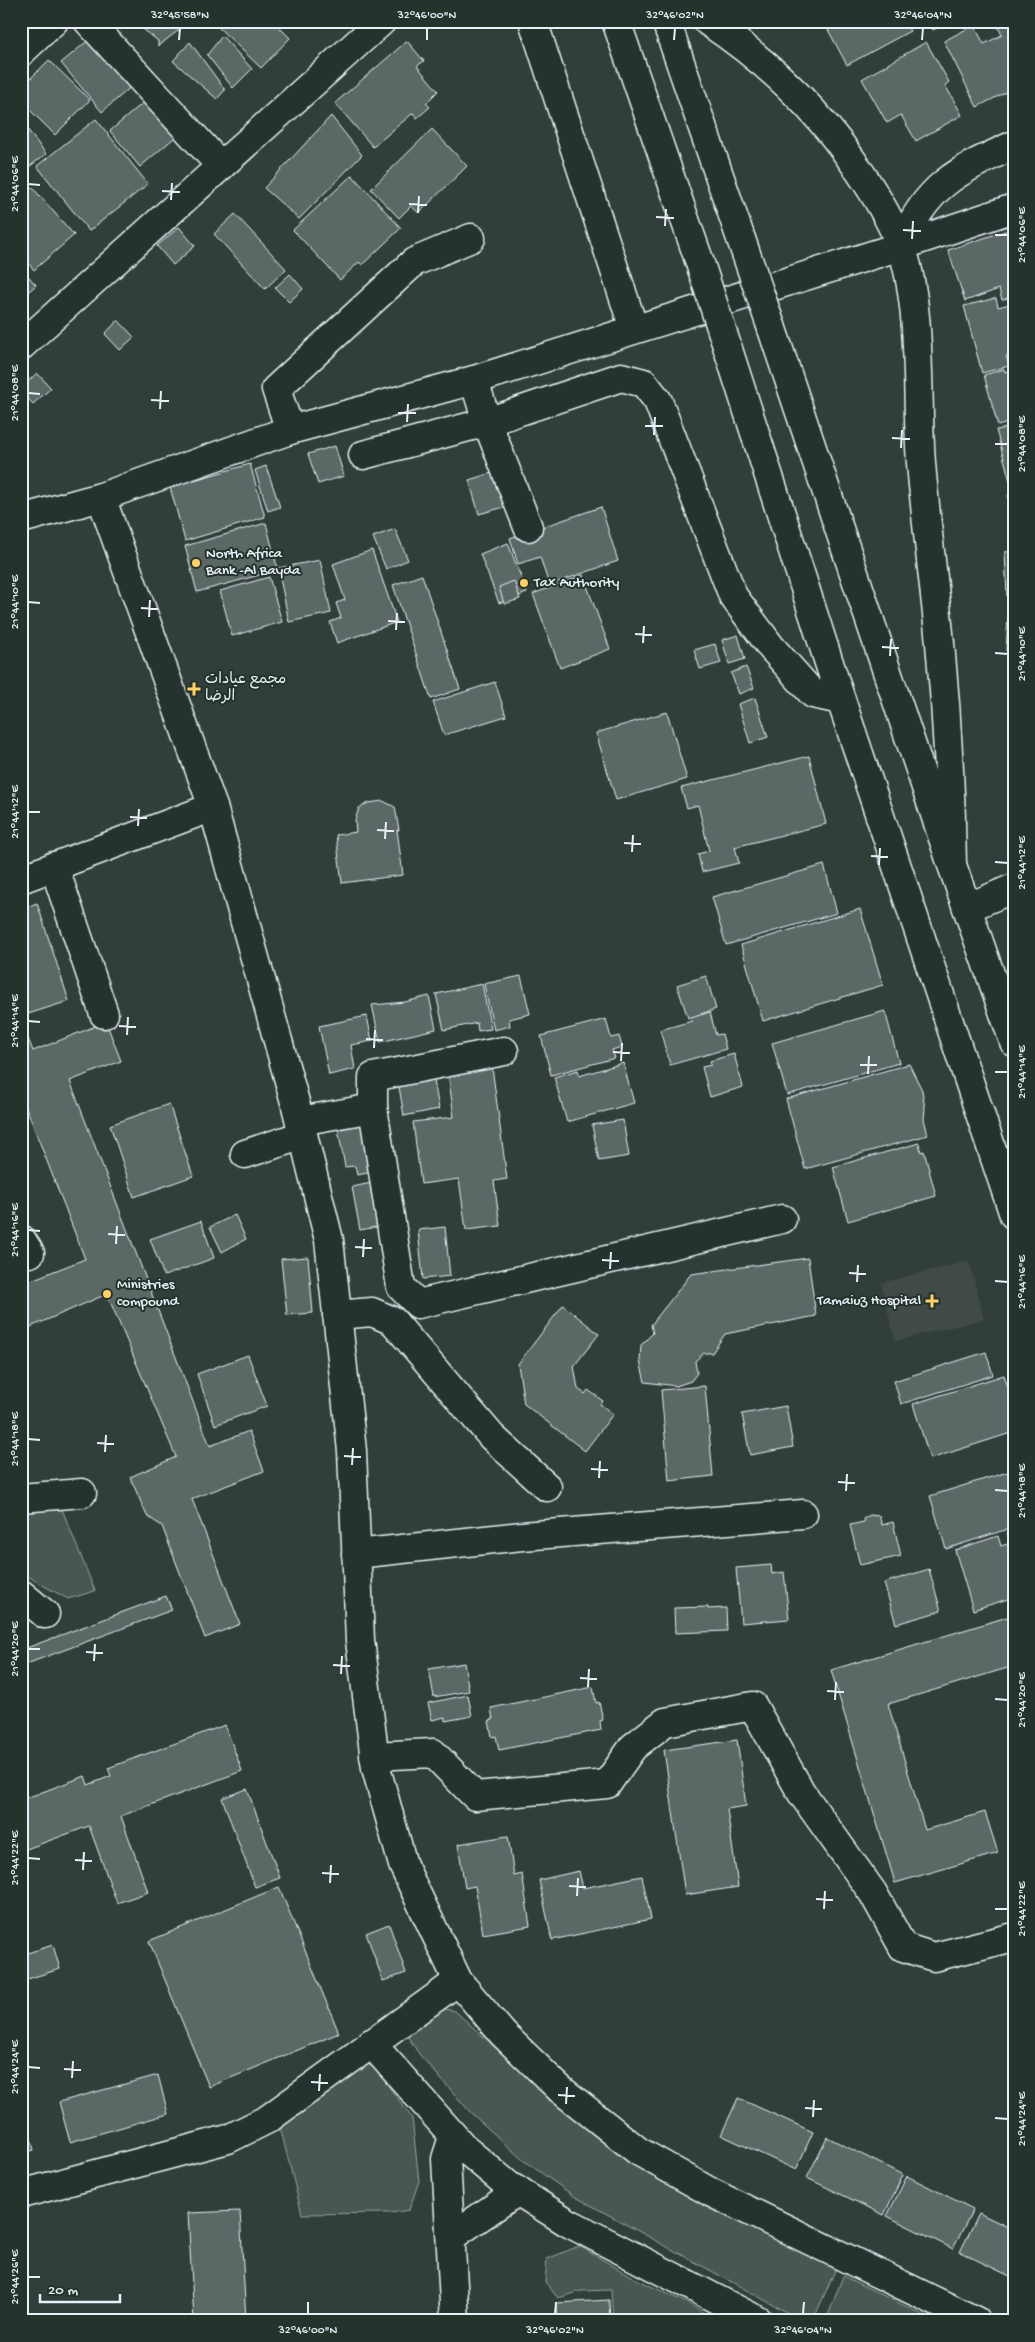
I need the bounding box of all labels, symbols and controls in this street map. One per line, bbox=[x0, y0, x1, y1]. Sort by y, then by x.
text: 32°45'58"N bbox=[150, 9, 209, 23]
text: 32°46'00"N bbox=[397, 9, 457, 23]
text: 32°46'02"N bbox=[645, 9, 704, 23]
text: 32°46'04"N bbox=[893, 9, 952, 23]
text: 21°44'06"E bbox=[9, 156, 23, 212]
text: 21°44'06"E bbox=[1016, 207, 1030, 263]
text: 21°44'08"E bbox=[9, 364, 23, 421]
text: 21°44'08"E bbox=[1016, 415, 1030, 472]
place label: North Africa Bank -Al Bayda bbox=[205, 545, 301, 580]
marker: North Africa Bank -Al Bayda bbox=[190, 557, 202, 569]
text: 21°44'10"E bbox=[9, 574, 23, 629]
place label: Tax Authority bbox=[533, 574, 620, 592]
marker: Tax Authority bbox=[518, 577, 530, 589]
text: 21°44'10"E bbox=[1016, 626, 1030, 681]
place label: مجمع عيادات الرضا bbox=[205, 671, 286, 706]
marker: مجمع عيادات الرضا bbox=[187, 682, 201, 696]
text: 21°44'12"E bbox=[9, 785, 23, 839]
text: 21°44'12"E bbox=[1016, 836, 1030, 890]
text: 21°44'14"E bbox=[9, 994, 23, 1048]
text: 21°44'14"E bbox=[1016, 1045, 1030, 1099]
text: 21°44'16"E bbox=[9, 1203, 23, 1257]
text: 21°44'16"E bbox=[1016, 1255, 1030, 1309]
place label: Ministries compound bbox=[117, 1276, 180, 1311]
marker: Ministries compound bbox=[101, 1288, 113, 1300]
place label: Tamaiuz Hospital bbox=[816, 1292, 921, 1310]
marker: Tamaiuz Hospital bbox=[925, 1294, 939, 1308]
text: 21°44'18"E bbox=[9, 1411, 23, 1466]
text: 21°44'18"E bbox=[1016, 1463, 1030, 1518]
text: 21°44'20"E bbox=[9, 1621, 23, 1677]
text: 21°44'20"E bbox=[1016, 1672, 1030, 1728]
text: 21°44'22"E bbox=[9, 1830, 23, 1885]
text: 21°44'22"E bbox=[1016, 1881, 1030, 1936]
text: 21°44'24"E bbox=[9, 2039, 23, 2094]
text: 21°44'24"E bbox=[1016, 2091, 1030, 2146]
text: 21°44'26"E bbox=[9, 2249, 23, 2304]
scale bar bbox=[40, 2272, 120, 2304]
text: 20 m bbox=[48, 2282, 78, 2300]
text: 32°46'00"N bbox=[278, 2324, 338, 2338]
text: 32°46'02"N bbox=[525, 2324, 584, 2338]
text: 32°46'04"N bbox=[773, 2324, 832, 2338]

